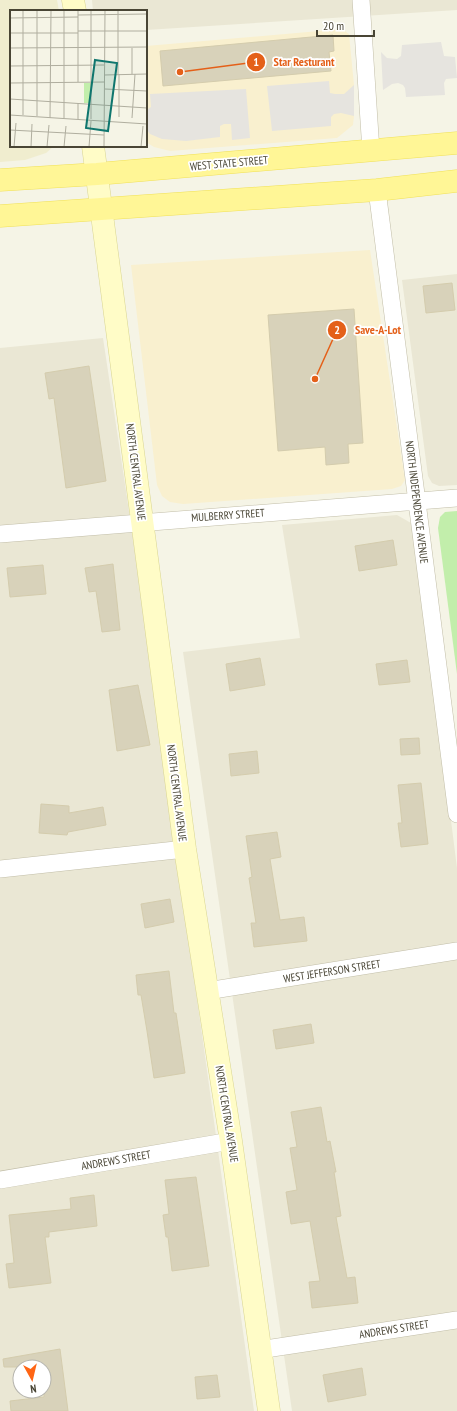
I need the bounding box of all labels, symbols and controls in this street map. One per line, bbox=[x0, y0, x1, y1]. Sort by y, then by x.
inset map bbox=[10, 10, 147, 147]
scale bar bbox=[317, 12, 374, 38]
text: 20 m bbox=[323, 18, 344, 33]
callout: Star Resturant bbox=[246, 50, 343, 74]
text: 1 bbox=[253, 54, 259, 69]
text: Star Resturant bbox=[274, 54, 335, 69]
street label: WEST STATE STREET bbox=[189, 153, 269, 173]
callout: Save-A-Lot bbox=[327, 318, 409, 342]
text: 2 bbox=[334, 322, 340, 337]
text: Save-A-Lot bbox=[355, 322, 402, 337]
street label: NORTH CENTRAL AVENUE bbox=[123, 423, 149, 522]
street label: NORTH INDEPENDENCE AVENUE bbox=[403, 440, 432, 564]
street label: MULBERRY STREET bbox=[191, 505, 265, 525]
street label: NORTH CENTRAL AVENUE bbox=[164, 744, 190, 843]
street label: WEST JEFFERSON STREET bbox=[282, 956, 382, 986]
street label: NORTH CENTRAL AVENUE bbox=[212, 1065, 242, 1164]
street label: ANDREWS STREET bbox=[80, 1147, 152, 1173]
street label: ANDREWS STREET bbox=[358, 1317, 430, 1341]
north arrow bbox=[12, 1359, 52, 1399]
text: N bbox=[29, 1382, 37, 1396]

